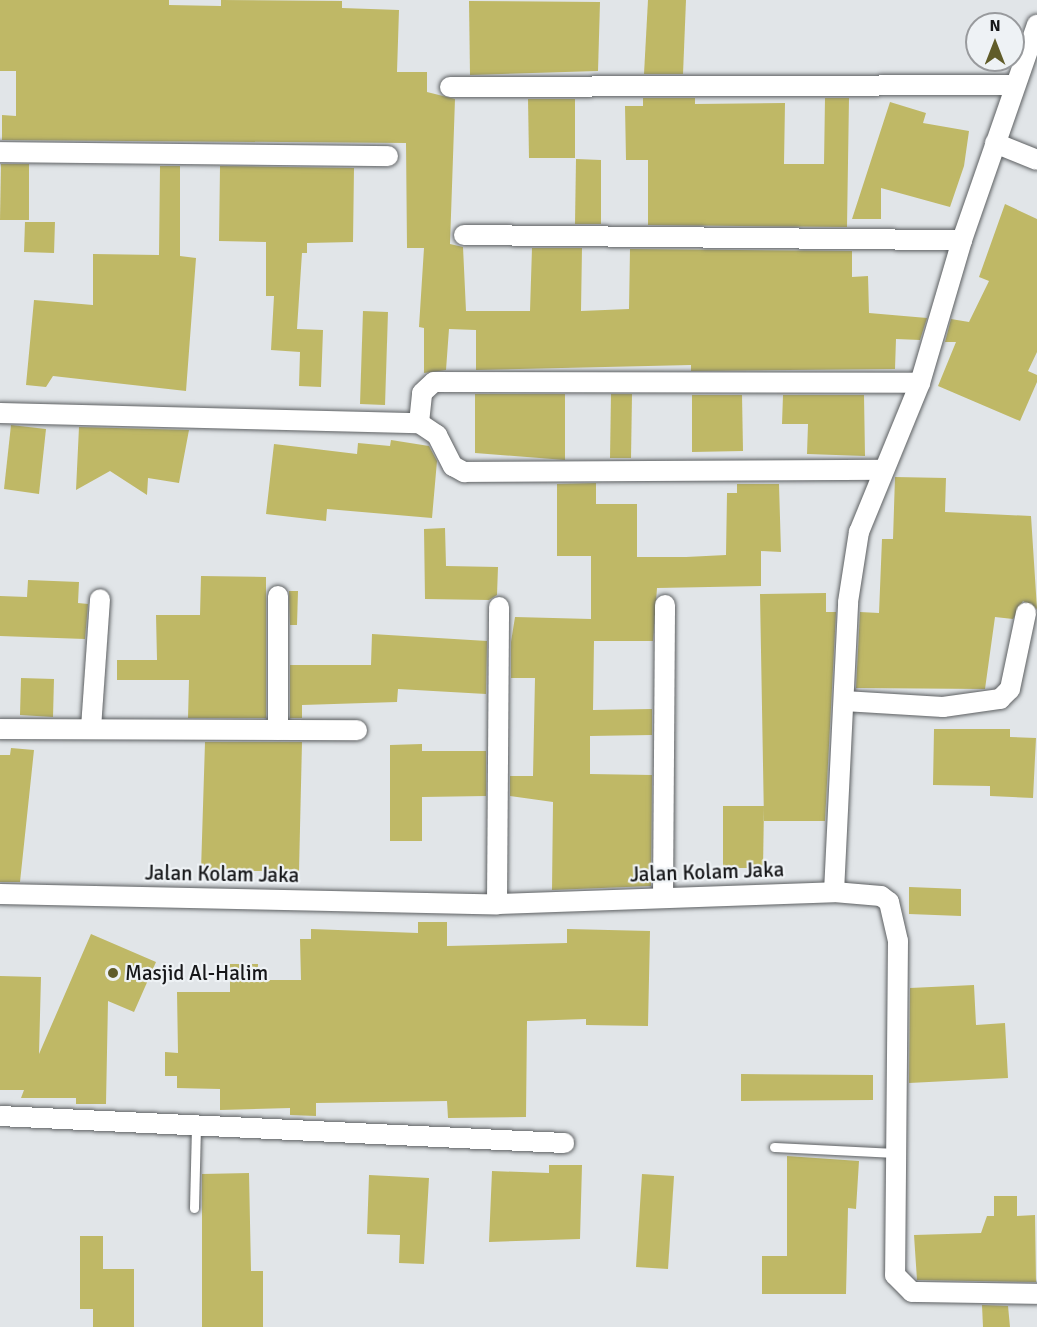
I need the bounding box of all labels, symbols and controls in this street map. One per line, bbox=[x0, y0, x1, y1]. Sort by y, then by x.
north arrow bbox=[965, 12, 1025, 72]
text: N bbox=[989, 16, 1001, 36]
street label: Jalan Kolam Jaka bbox=[629, 857, 785, 887]
street label: Jalan Kolam Jaka bbox=[145, 860, 299, 888]
place label: Masjid Al-Halim bbox=[125, 960, 268, 986]
marker: Masjid Al-Halim bbox=[106, 966, 120, 980]

